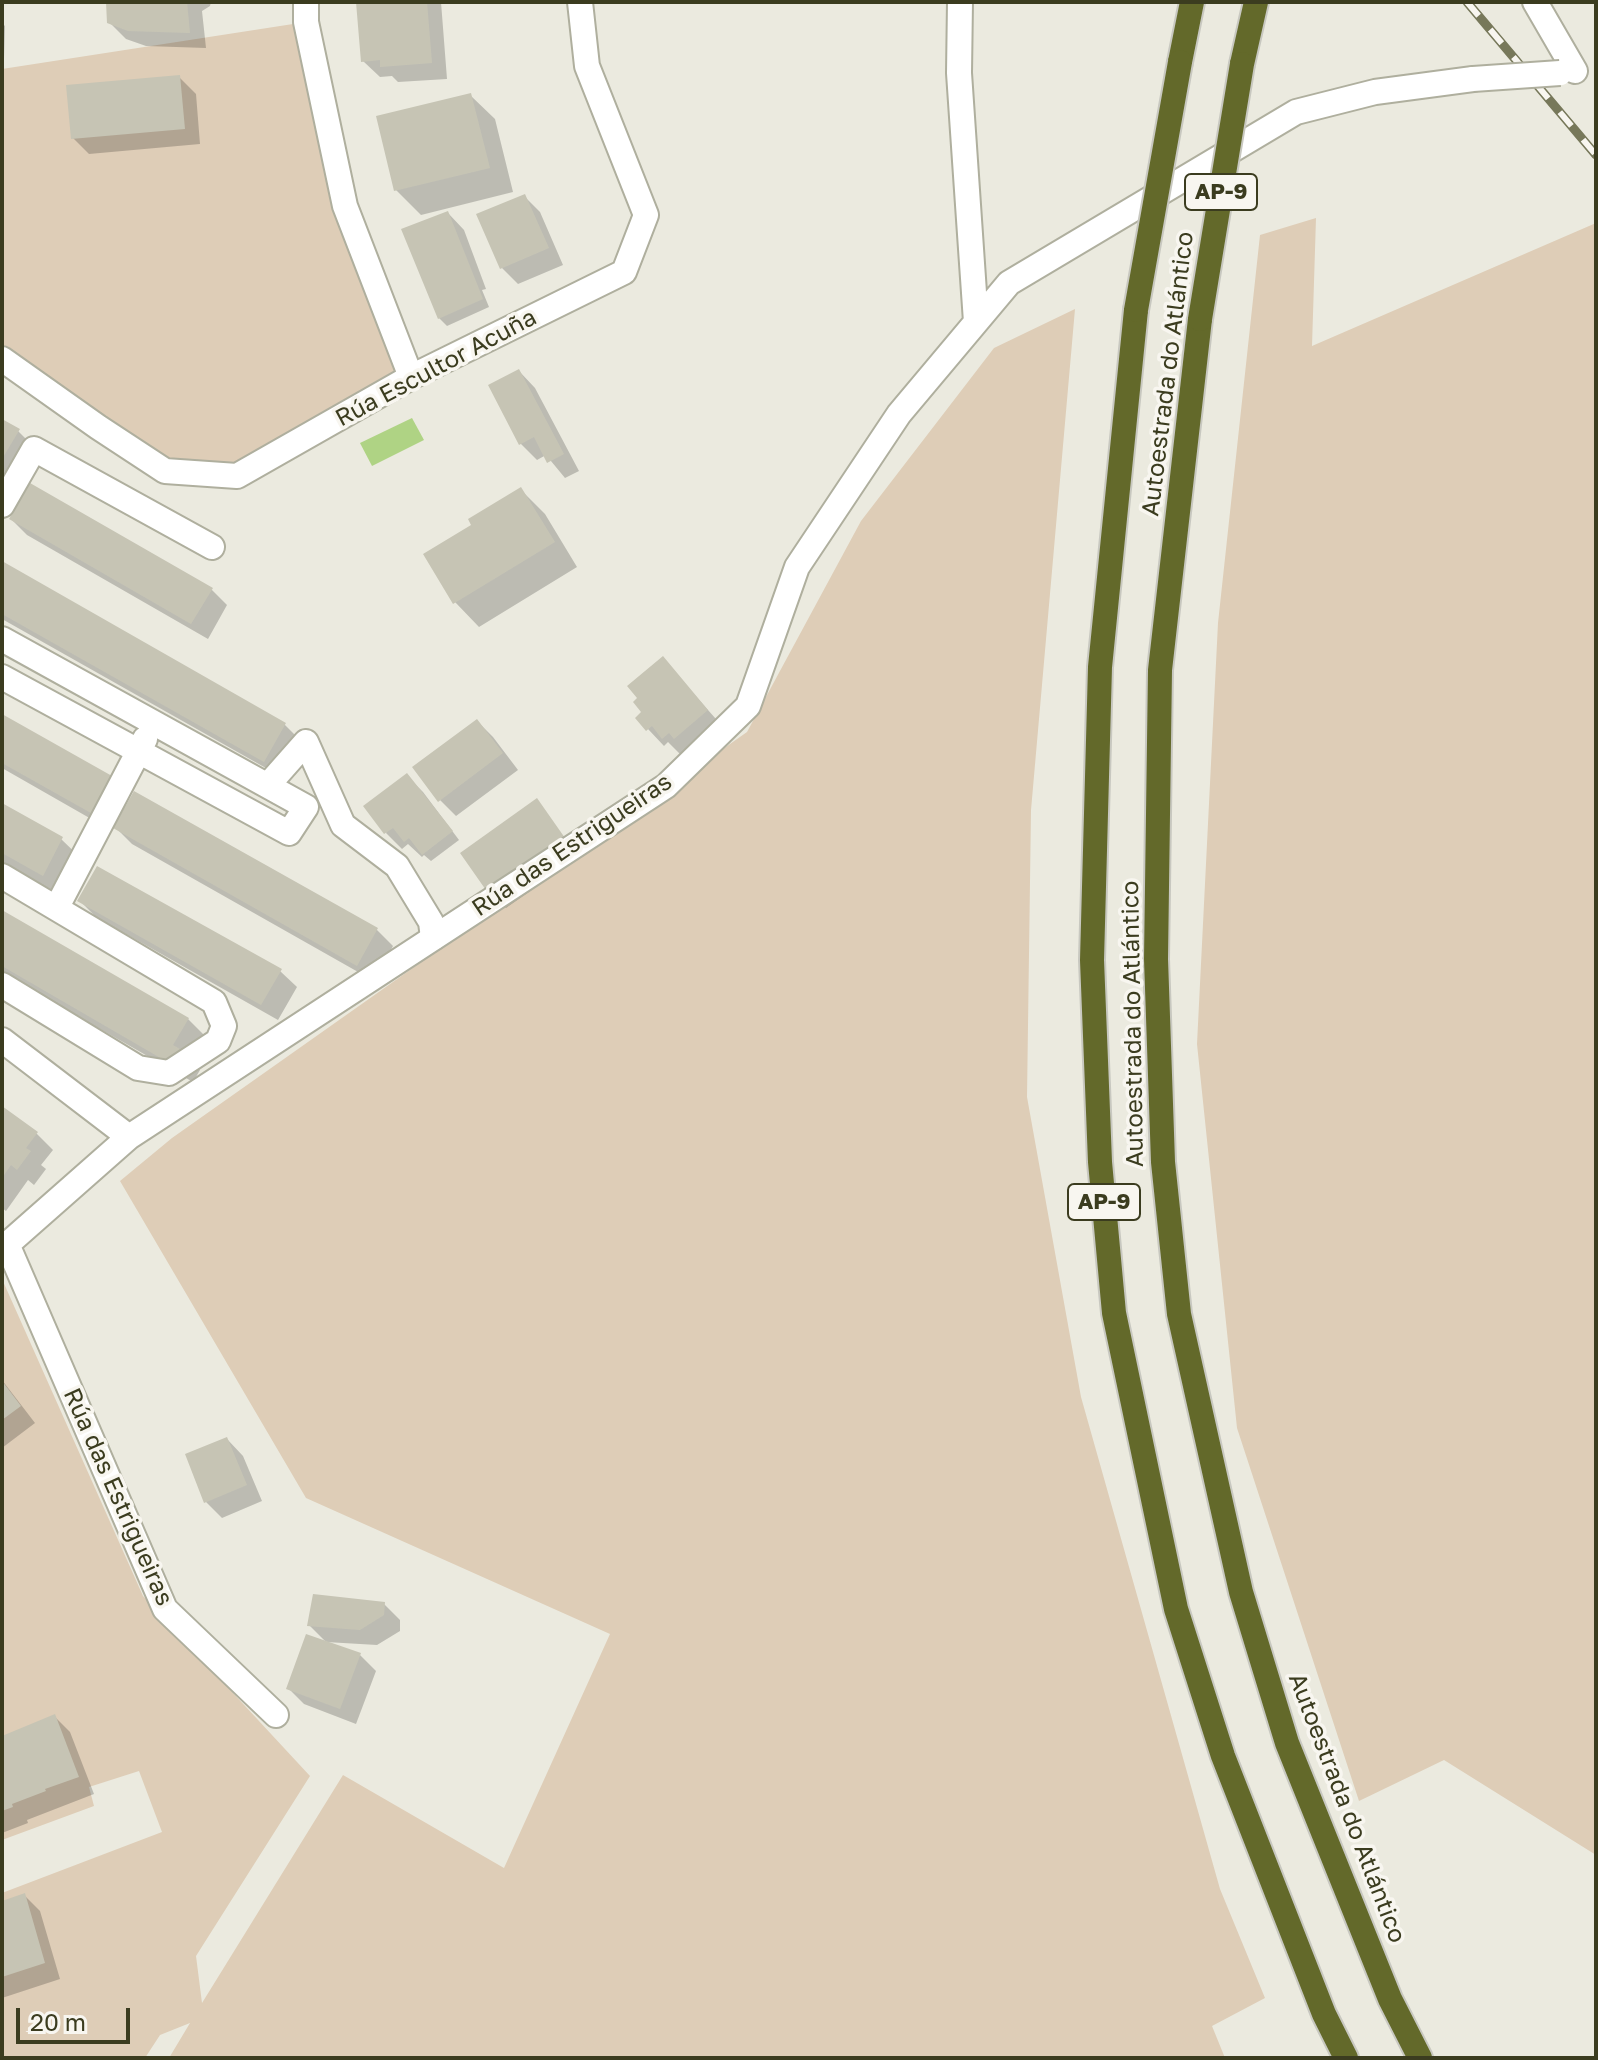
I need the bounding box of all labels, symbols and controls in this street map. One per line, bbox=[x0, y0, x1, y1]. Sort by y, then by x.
road number: AP-9 bbox=[1185, 174, 1257, 210]
street label: Autoestrada do Atlántico bbox=[1136, 230, 1200, 518]
street label: Rúa Escultor Acuña bbox=[331, 303, 541, 433]
street label: Rúa das Estrigueiras bbox=[467, 767, 677, 923]
street label: Autoestrada do Atlántico bbox=[1116, 881, 1150, 1167]
road number: AP-9 bbox=[1068, 1184, 1140, 1220]
street label: Rúa das Estrigueiras bbox=[57, 1384, 179, 1610]
street label: Autoestrada do Atlántico bbox=[1282, 1669, 1412, 1947]
scale bar bbox=[20, 1992, 134, 2042]
text: 20 m bbox=[30, 2007, 86, 2036]

